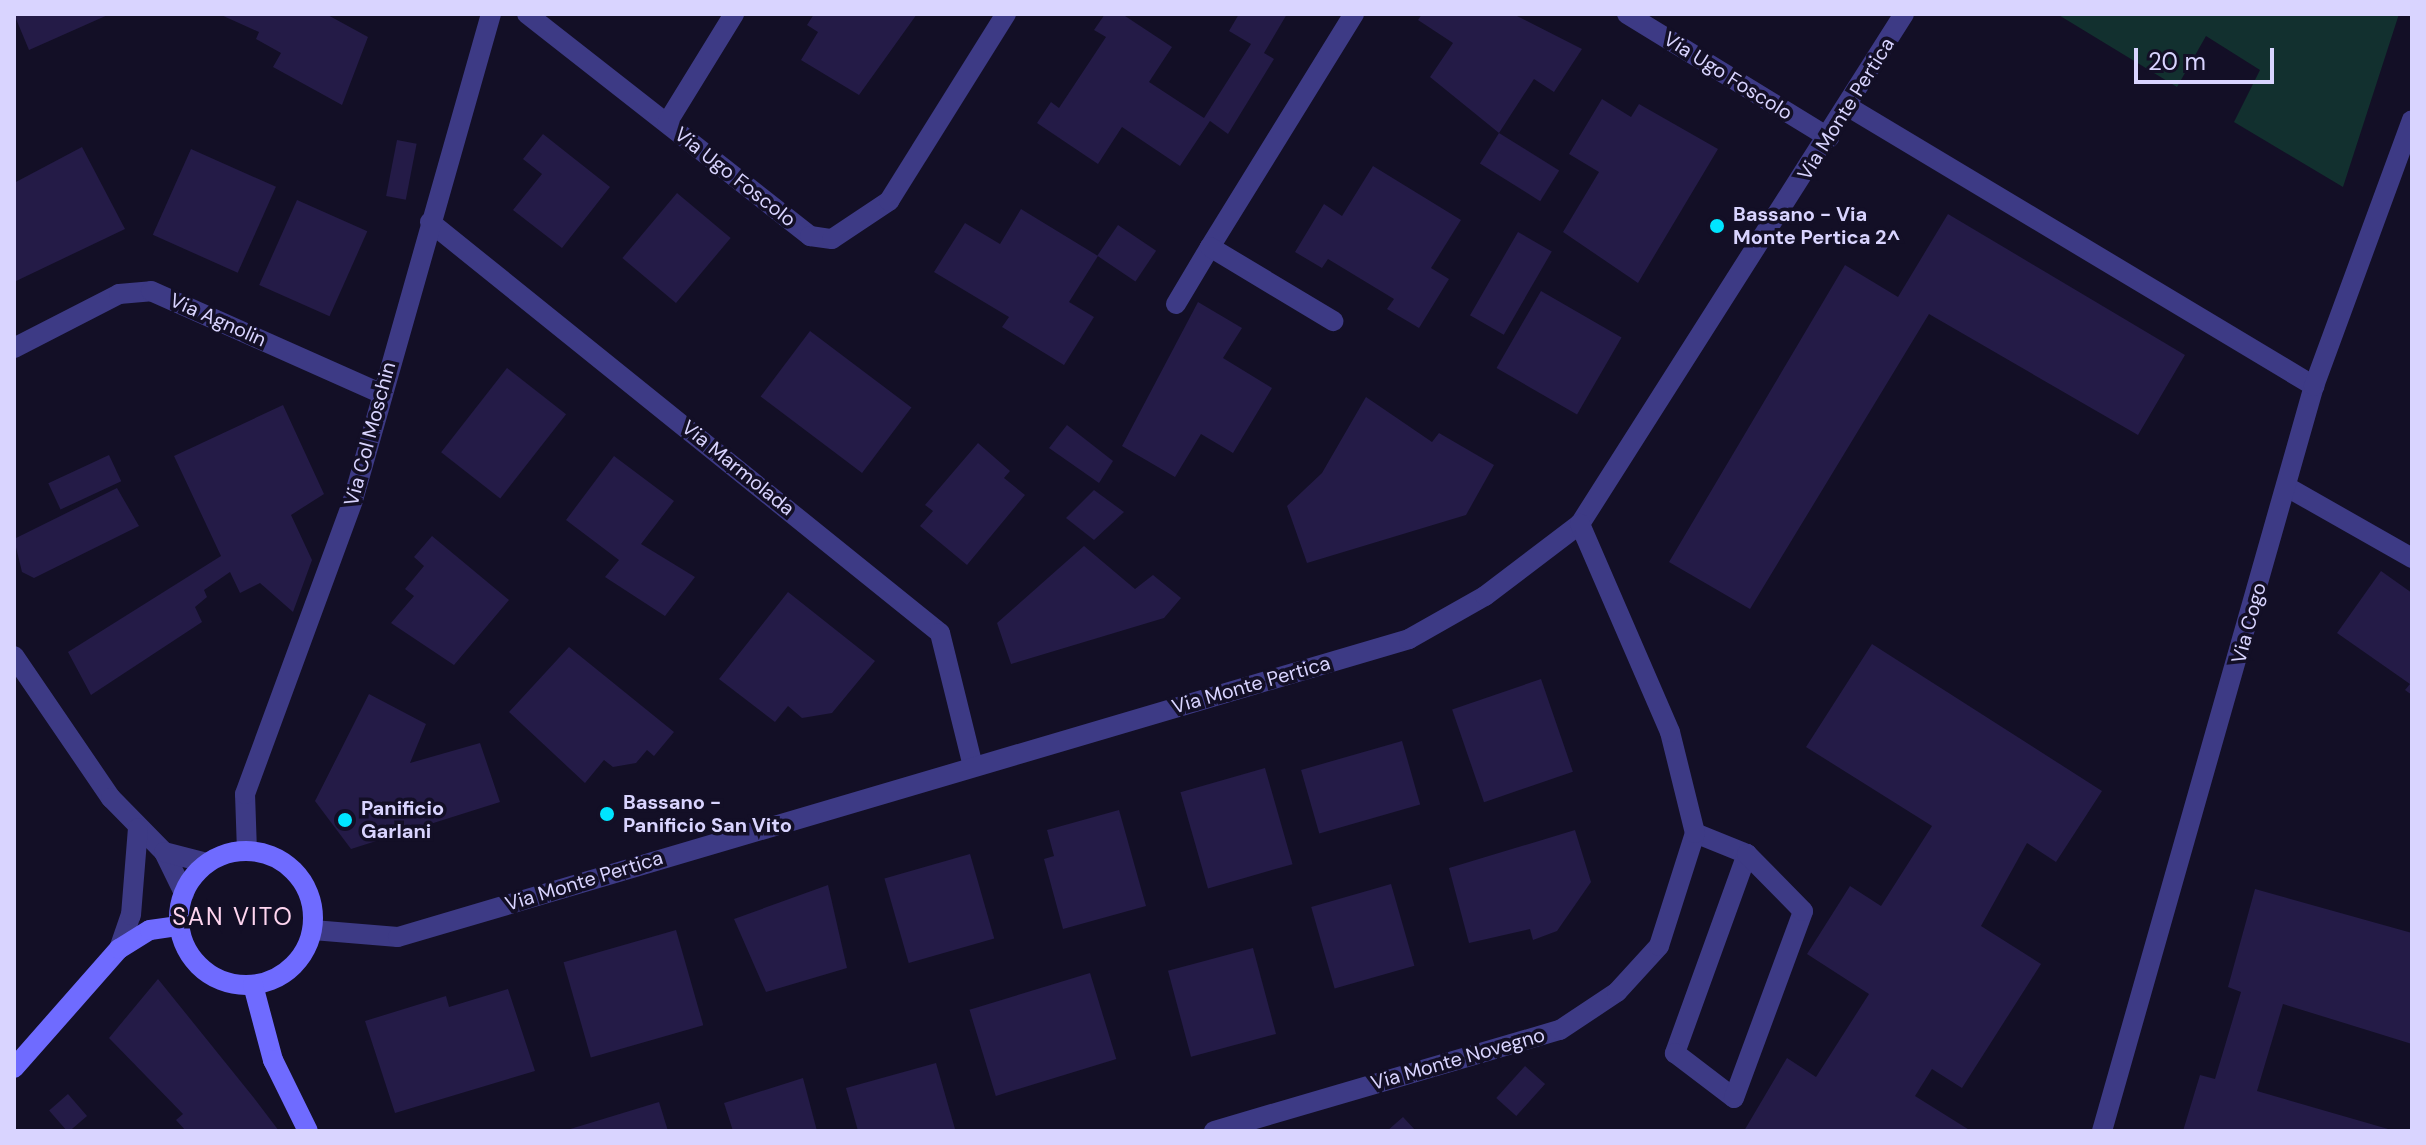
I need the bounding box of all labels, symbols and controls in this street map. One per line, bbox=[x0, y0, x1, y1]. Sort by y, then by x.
street label: Via Ugo Foscolo bbox=[1659, 27, 1797, 125]
scale bar bbox=[2138, 32, 2278, 82]
street label: Via Monte Pertica bbox=[1792, 33, 1900, 185]
text: 20 m bbox=[2148, 46, 2206, 77]
street label: Via Ugo Foscolo bbox=[670, 122, 800, 232]
place label: Bassano - Via Monte Pertica 2^ bbox=[1733, 202, 1900, 249]
marker: Bassano - Via Monte Pertica 2^ bbox=[1708, 217, 1726, 235]
street label: Via Agnolin bbox=[166, 288, 270, 352]
street label: Via Col Moschin bbox=[339, 359, 401, 509]
street label: Via Marmolada bbox=[677, 415, 799, 521]
street label: Via Cogo bbox=[2227, 580, 2271, 666]
street label: Via Monte Pertica bbox=[1169, 651, 1333, 719]
place label: Bassano - Panificio San Vito bbox=[623, 790, 792, 837]
place label: Panificio Garlani bbox=[361, 796, 444, 843]
marker: Bassano - Panificio San Vito bbox=[598, 805, 616, 823]
marker: Panificio Garlani bbox=[336, 811, 354, 829]
street label: Via Monte Pertica bbox=[502, 846, 666, 916]
district label: SAN VITO bbox=[172, 903, 294, 931]
street label: Via Monte Novegno bbox=[1368, 1023, 1548, 1095]

